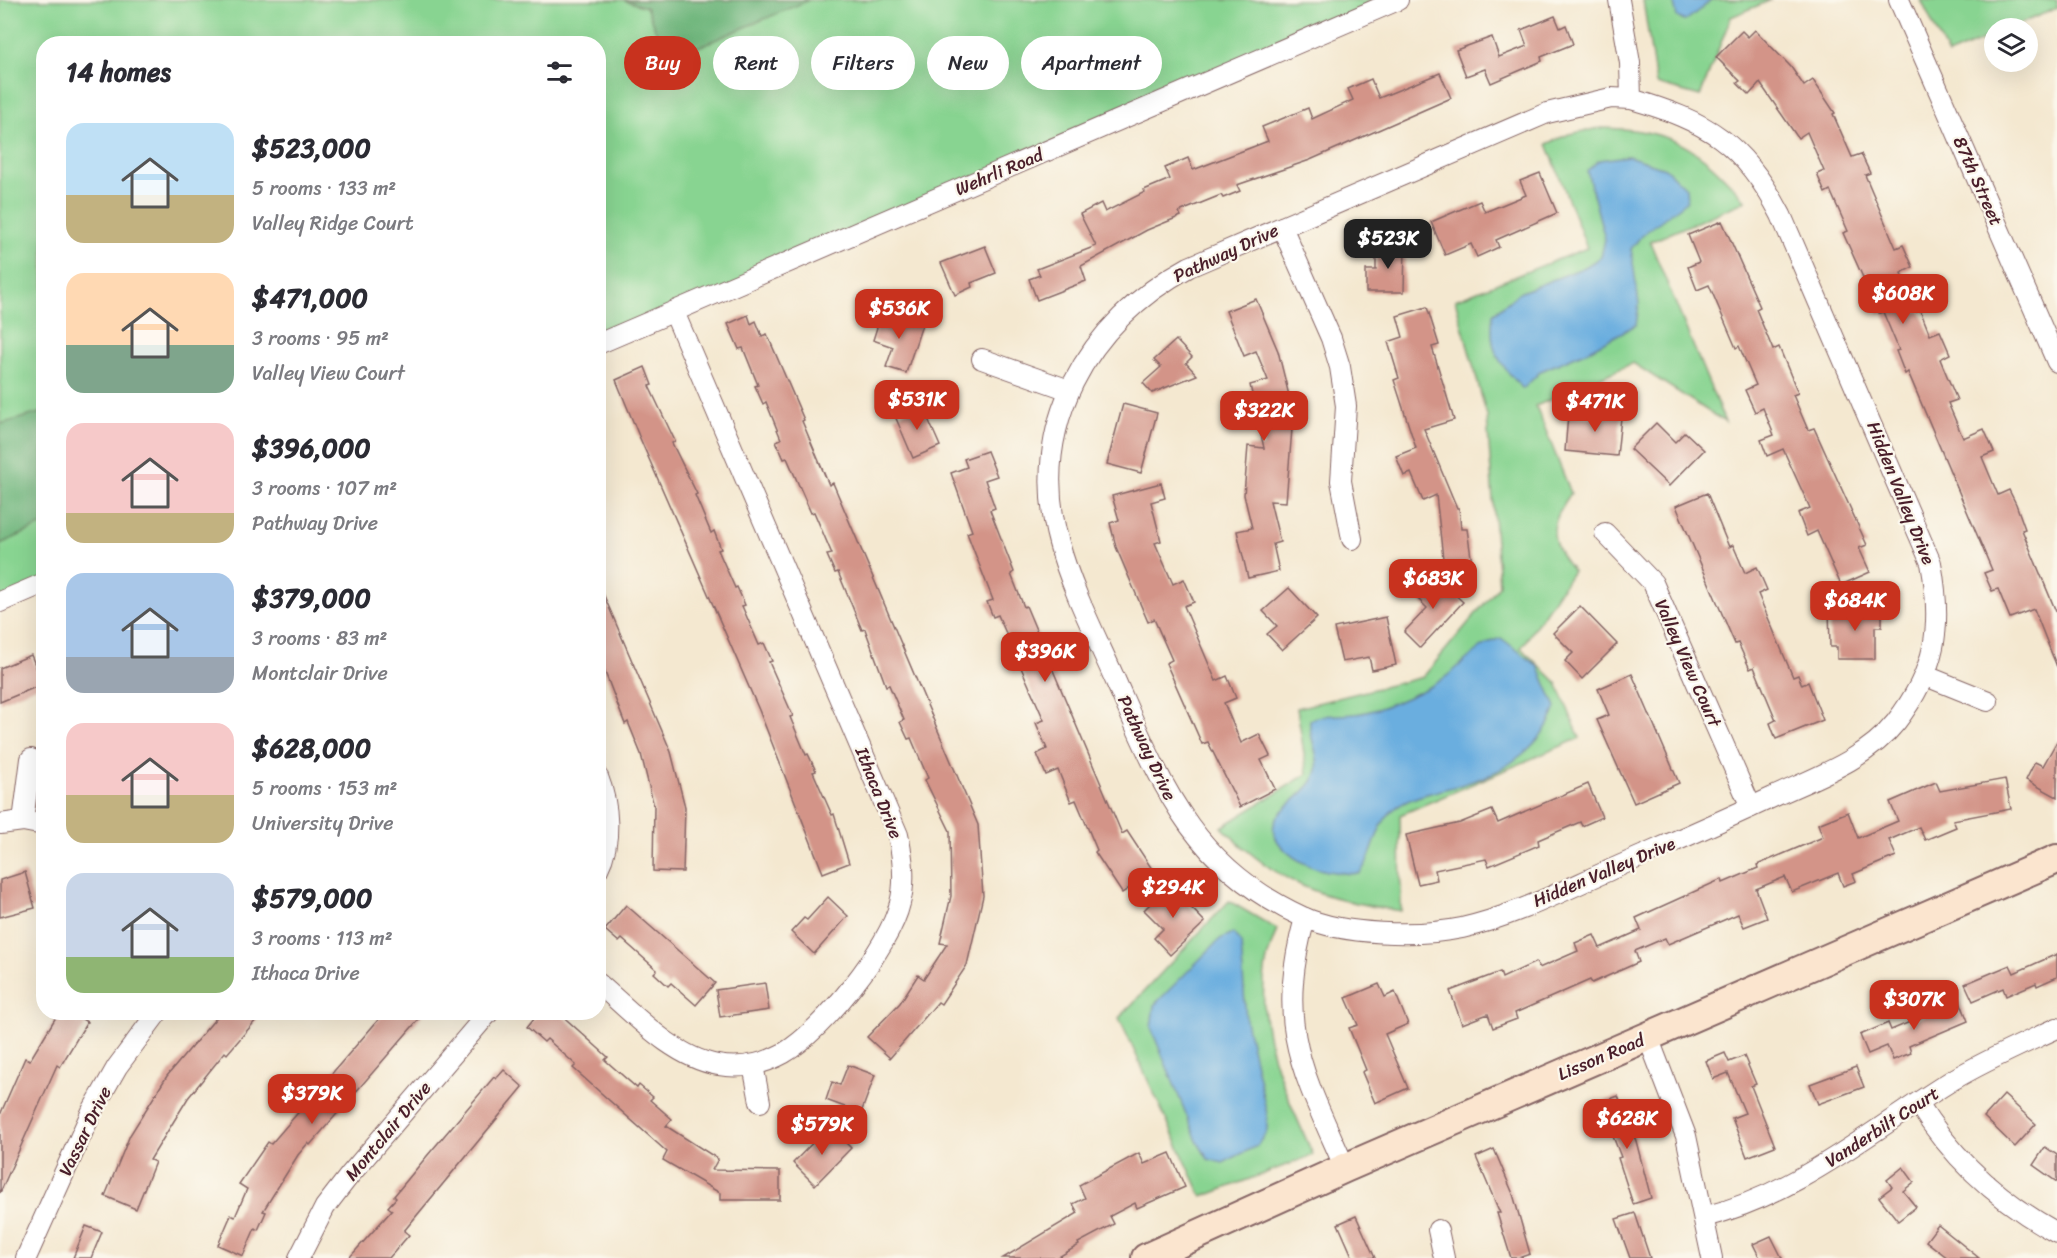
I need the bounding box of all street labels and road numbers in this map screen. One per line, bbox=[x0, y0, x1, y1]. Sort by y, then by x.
street label: 87th Street bbox=[1944, 131, 2012, 231]
street label: Wehrli Road bbox=[950, 138, 1049, 205]
street label: Pathway Drive bbox=[1168, 215, 1284, 291]
street label: Hidden Valley Drive bbox=[1858, 416, 1945, 570]
street label: Valley View Court bbox=[1645, 594, 1731, 733]
street label: Pathway Drive bbox=[1109, 690, 1185, 806]
street label: Ithaca Drive bbox=[846, 741, 912, 844]
street label: Hidden Valley Drive bbox=[1528, 827, 1681, 917]
street label: Lisson Road bbox=[1552, 1024, 1651, 1090]
street label: Montclair Drive bbox=[336, 1074, 440, 1188]
street label: Vanderbilt Court bbox=[1818, 1078, 1946, 1176]
street label: Vassar Drive bbox=[49, 1080, 121, 1182]

